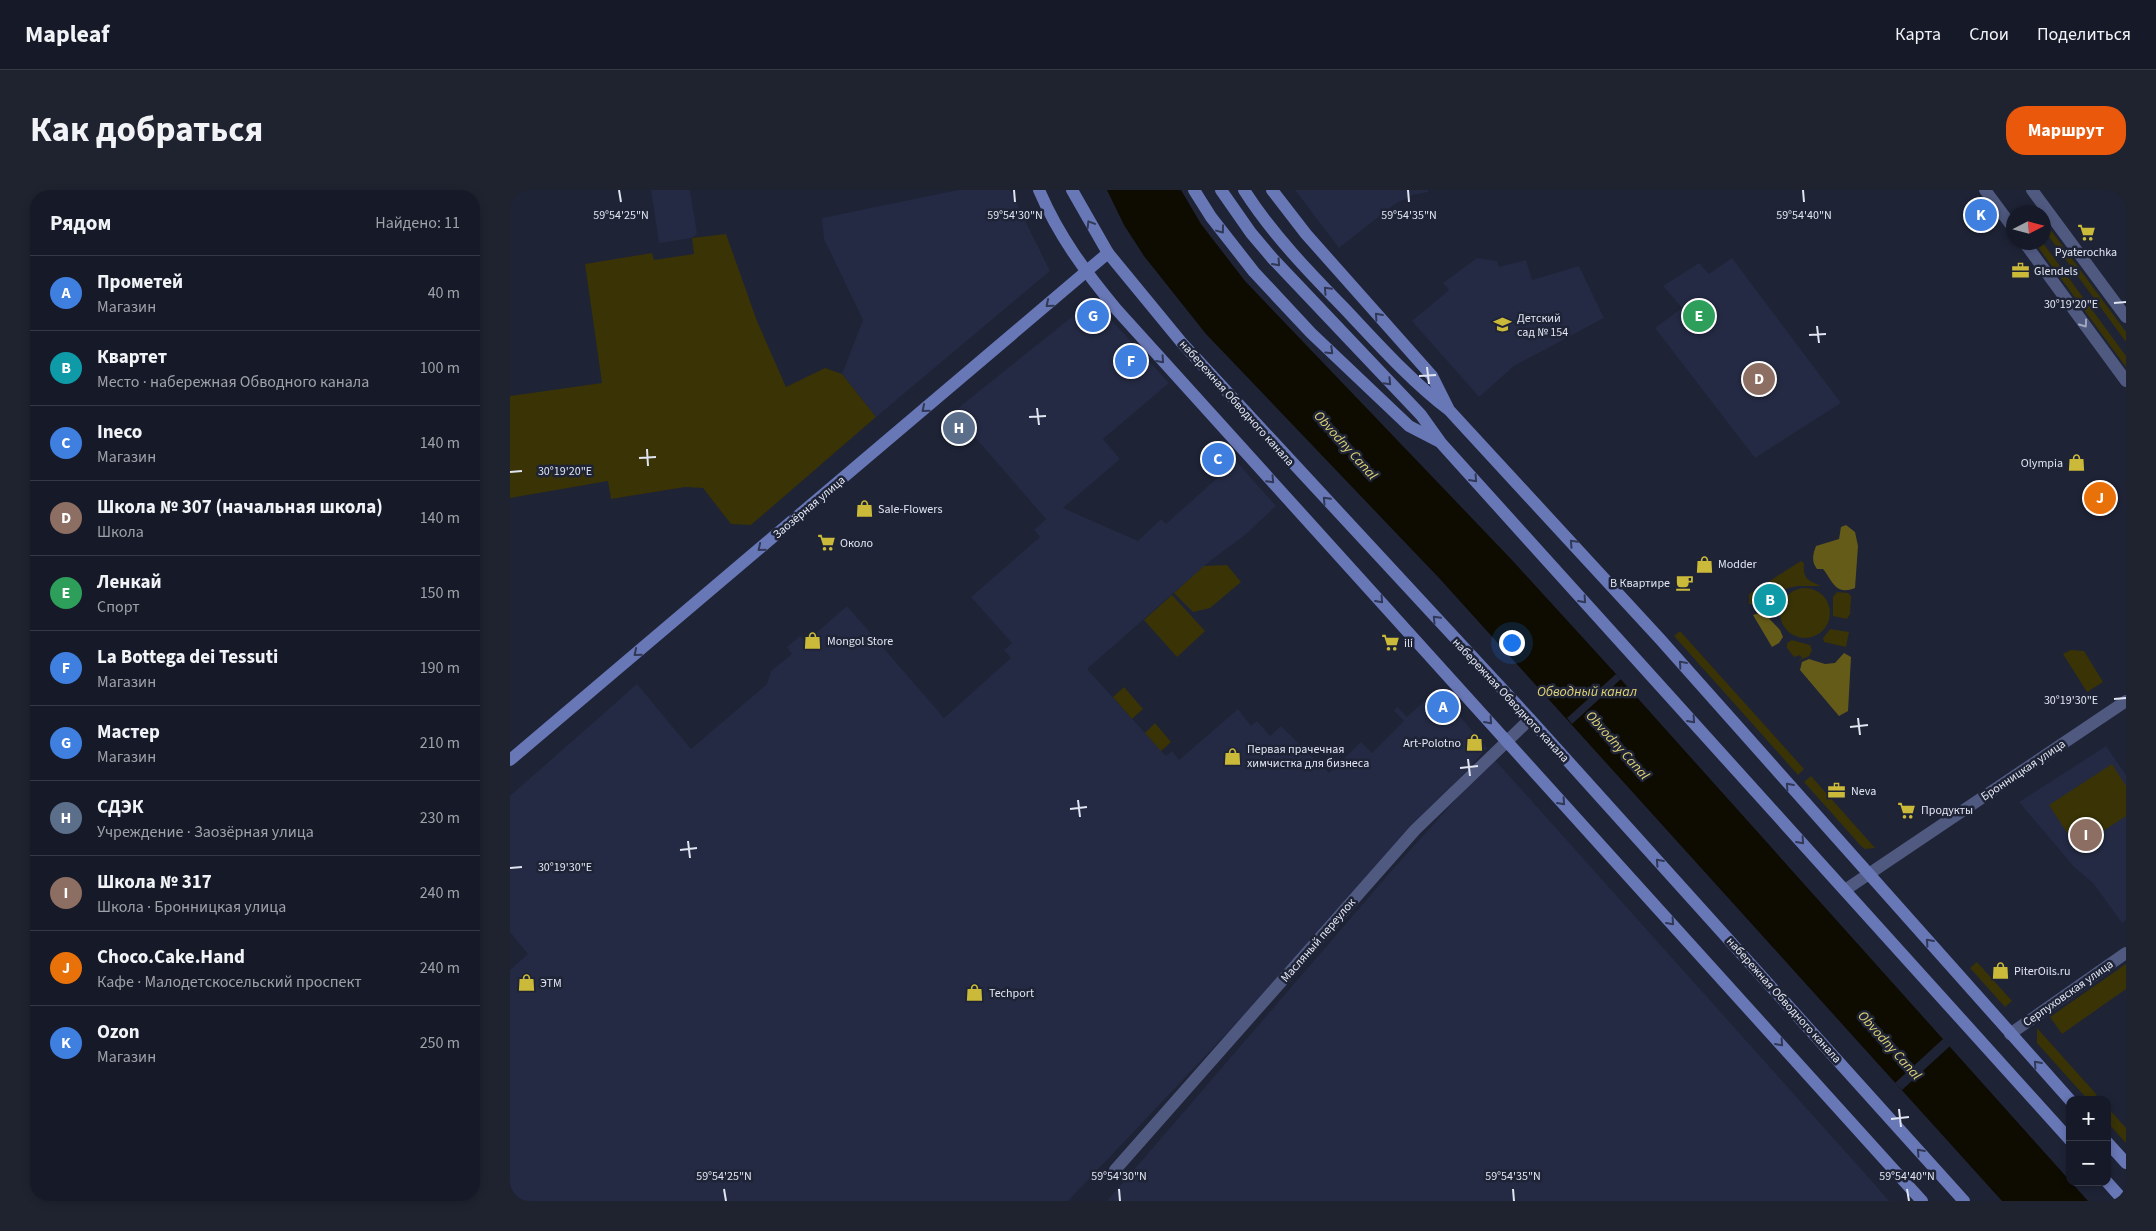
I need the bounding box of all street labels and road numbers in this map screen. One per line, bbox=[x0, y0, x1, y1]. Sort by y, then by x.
street label: набережная Обводного канала bbox=[1175, 336, 1298, 470]
street label: Заозёрная улица bbox=[769, 472, 849, 543]
street label: набережная Обводного канала bbox=[1448, 634, 1573, 766]
street label: Бронницкая улица bbox=[1977, 736, 2069, 805]
street label: Масляный переулок bbox=[1277, 895, 1360, 986]
street label: набережная Обводного канала bbox=[1722, 933, 1845, 1067]
street label: Серпуховская улица bbox=[2020, 956, 2117, 1031]

